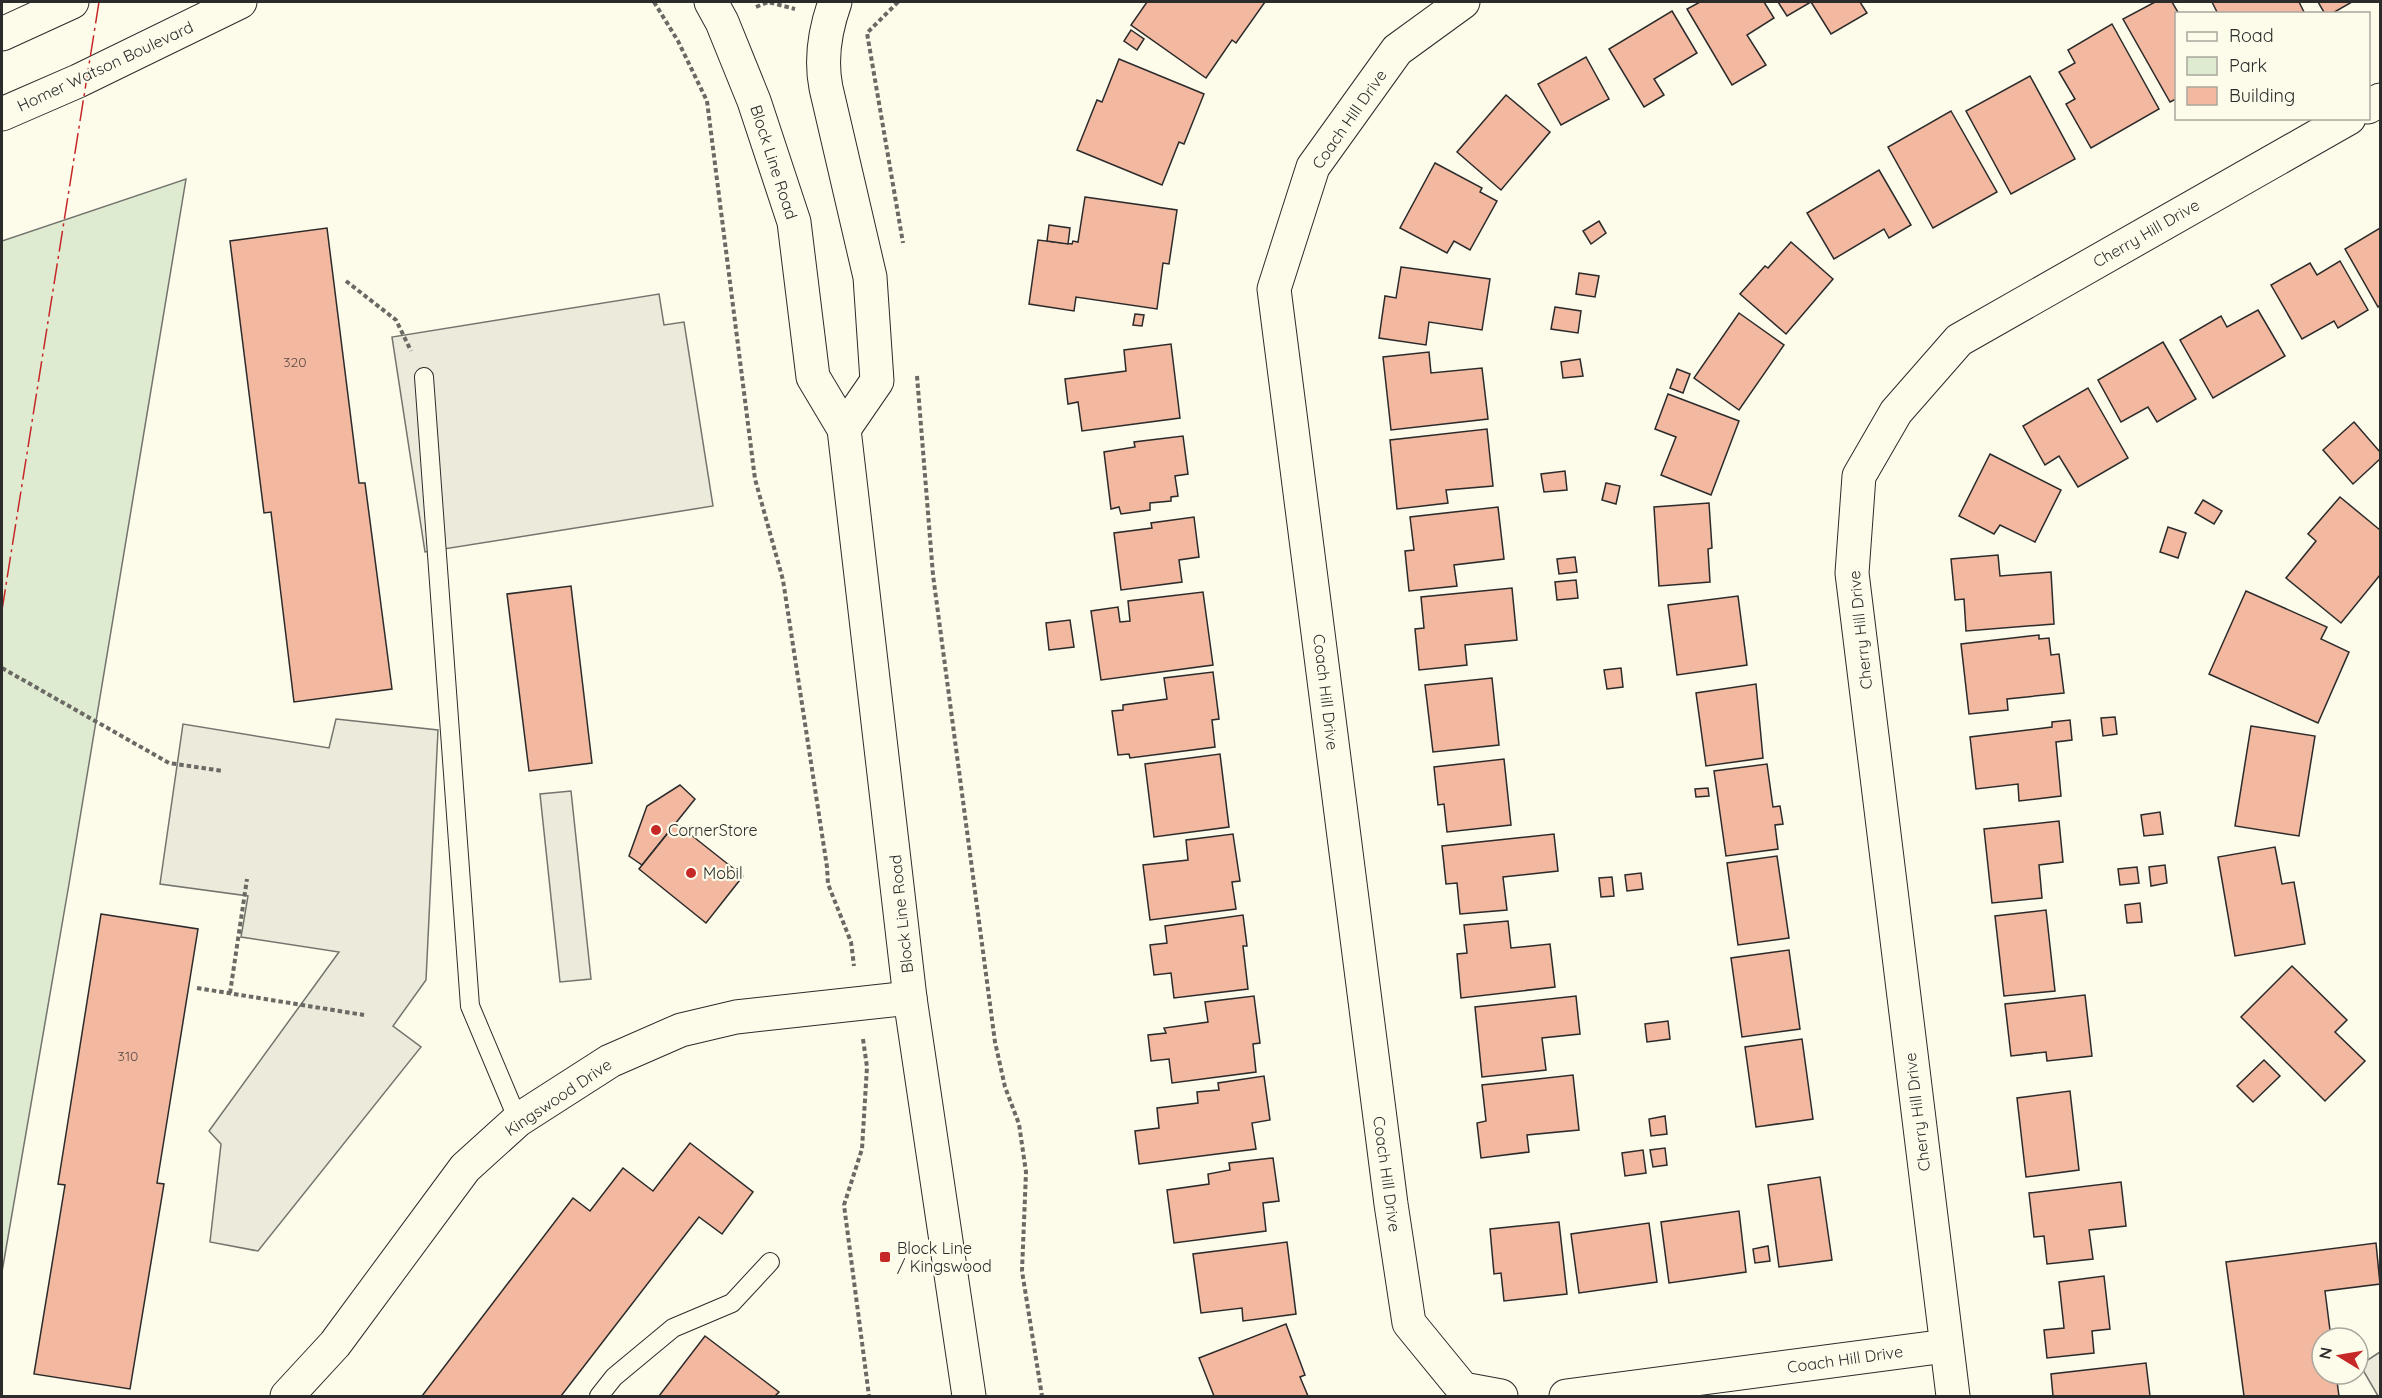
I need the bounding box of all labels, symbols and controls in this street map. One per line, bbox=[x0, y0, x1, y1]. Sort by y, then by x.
legend bbox=[2175, 12, 2370, 120]
street label: Homer Watson Boulevard bbox=[14, 16, 196, 116]
text: Road bbox=[2229, 24, 2274, 47]
text: Park bbox=[2229, 54, 2267, 77]
street label: Coach Hill Drive bbox=[1307, 65, 1391, 173]
text: Building bbox=[2229, 84, 2295, 107]
street label: Block Line Road bbox=[746, 102, 802, 222]
street label: Cherry Hill Drive bbox=[2089, 194, 2203, 272]
house number: 320 bbox=[283, 353, 307, 371]
street label: Cherry Hill Drive bbox=[1844, 570, 1876, 690]
street label: Coach Hill Drive bbox=[1309, 633, 1343, 751]
place label: CornerStore bbox=[668, 820, 758, 840]
marker: CornerStore bbox=[649, 823, 663, 837]
street label: Block Line Road bbox=[885, 854, 917, 974]
place label: Mobil bbox=[703, 863, 743, 883]
marker: Mobil bbox=[684, 866, 698, 880]
house number: 310 bbox=[118, 1047, 138, 1065]
street label: Cherry Hill Drive bbox=[1900, 1051, 1934, 1173]
street label: Kingswood Drive bbox=[501, 1054, 615, 1140]
street label: Coach Hill Drive bbox=[1369, 1115, 1405, 1233]
place label: Block Line / Kingswood bbox=[897, 1238, 992, 1276]
marker: Block Line / Kingswood bbox=[878, 1250, 892, 1264]
north arrow bbox=[2310, 1326, 2370, 1386]
street label: Coach Hill Drive bbox=[1786, 1341, 1904, 1377]
text: N bbox=[2314, 1345, 2336, 1361]

